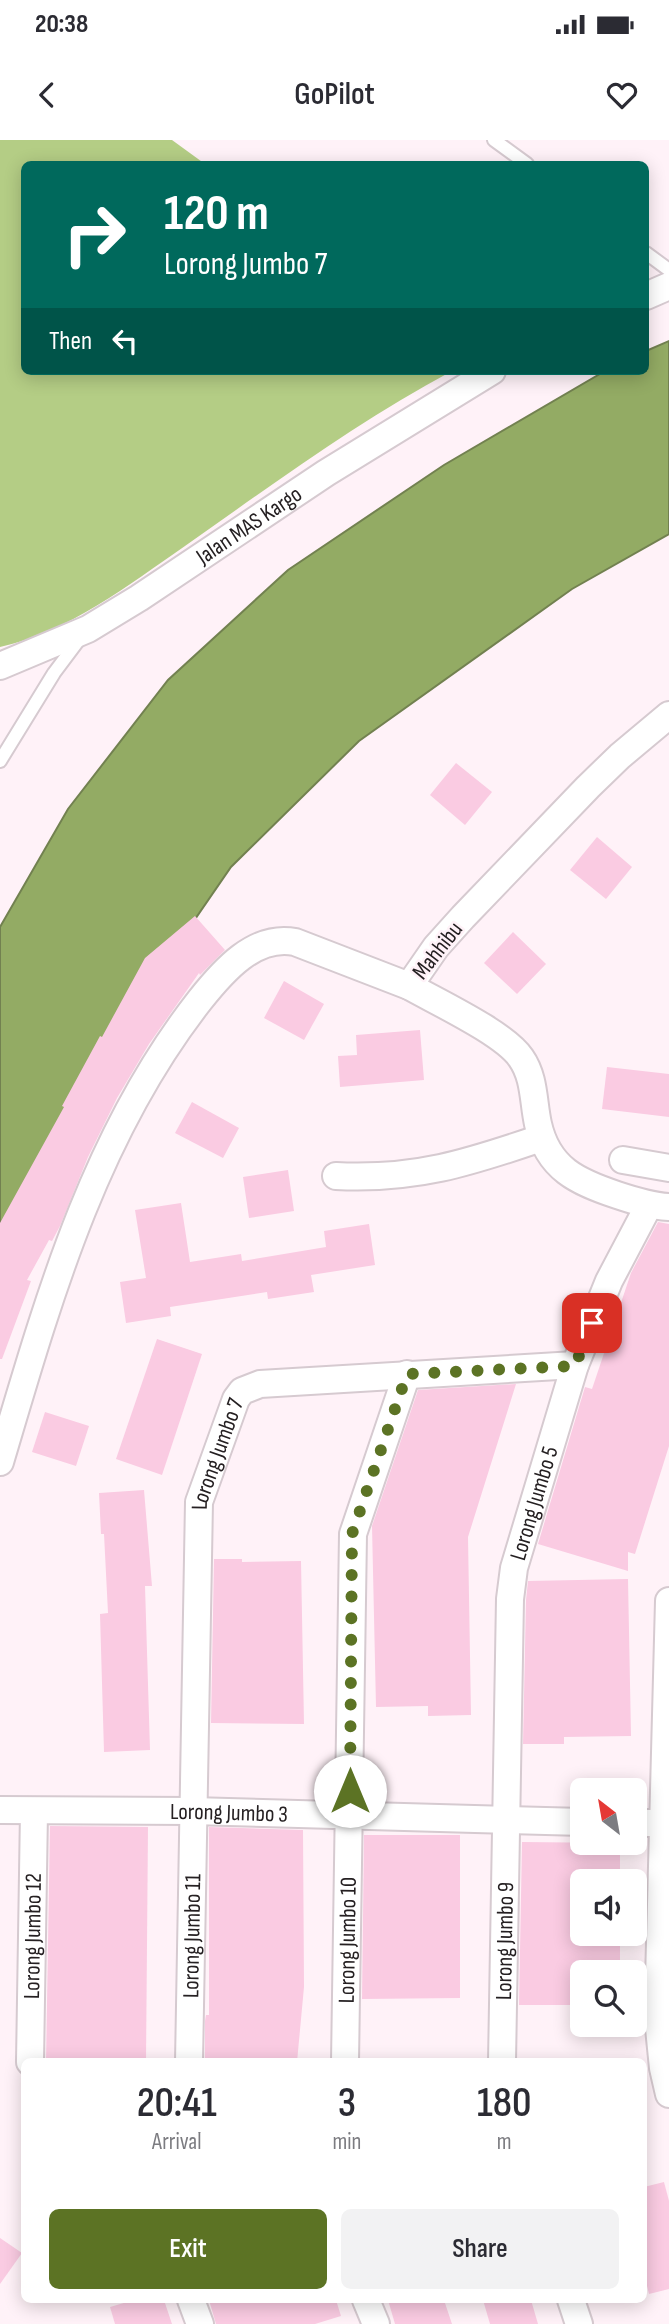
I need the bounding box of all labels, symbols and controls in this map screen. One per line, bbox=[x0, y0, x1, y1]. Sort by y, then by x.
text: 20:38 bbox=[35, 9, 88, 40]
text: GoPilot bbox=[294, 75, 375, 114]
icon: back bbox=[28, 76, 66, 114]
icon: heart bbox=[603, 76, 641, 114]
text: 120 m bbox=[164, 185, 269, 244]
icon: right bbox=[49, 189, 140, 280]
text: Lorong Jumbo 7 bbox=[164, 245, 327, 284]
icon: left bbox=[106, 322, 144, 360]
text: Then bbox=[49, 326, 92, 357]
street label: Jalan MAS Kargo bbox=[190, 480, 307, 571]
street label: Mahhibu bbox=[407, 916, 469, 985]
pin bbox=[562, 1293, 622, 1353]
icon: arrive bbox=[573, 1304, 611, 1342]
street label: Lorong Jumbo 7 bbox=[186, 1394, 250, 1510]
street label: Lorong Jumbo 5 bbox=[504, 1443, 565, 1564]
position arrow bbox=[313, 1754, 387, 1828]
north arrow bbox=[570, 1778, 648, 1855]
map controls bbox=[570, 1778, 647, 2037]
street label: Lorong Jumbo 3 bbox=[170, 1798, 288, 1829]
button: sound bbox=[570, 1869, 647, 1946]
street label: Lorong Jumbo 12 bbox=[18, 1873, 48, 1999]
street label: Lorong Jumbo 11 bbox=[177, 1874, 207, 1998]
street label: Lorong Jumbo 10 bbox=[333, 1877, 363, 2003]
street label: Lorong Jumbo 9 bbox=[490, 1882, 520, 2000]
button: search bbox=[570, 1960, 647, 2037]
text: 20:41 bbox=[137, 2078, 217, 2129]
text: 3 bbox=[338, 2078, 356, 2129]
text: 180 bbox=[477, 2078, 531, 2129]
text: Arrival bbox=[152, 2128, 201, 2156]
text: min bbox=[332, 2128, 361, 2156]
text: m bbox=[497, 2128, 512, 2156]
button: Exit bbox=[49, 2209, 327, 2289]
button: Share bbox=[341, 2209, 619, 2289]

